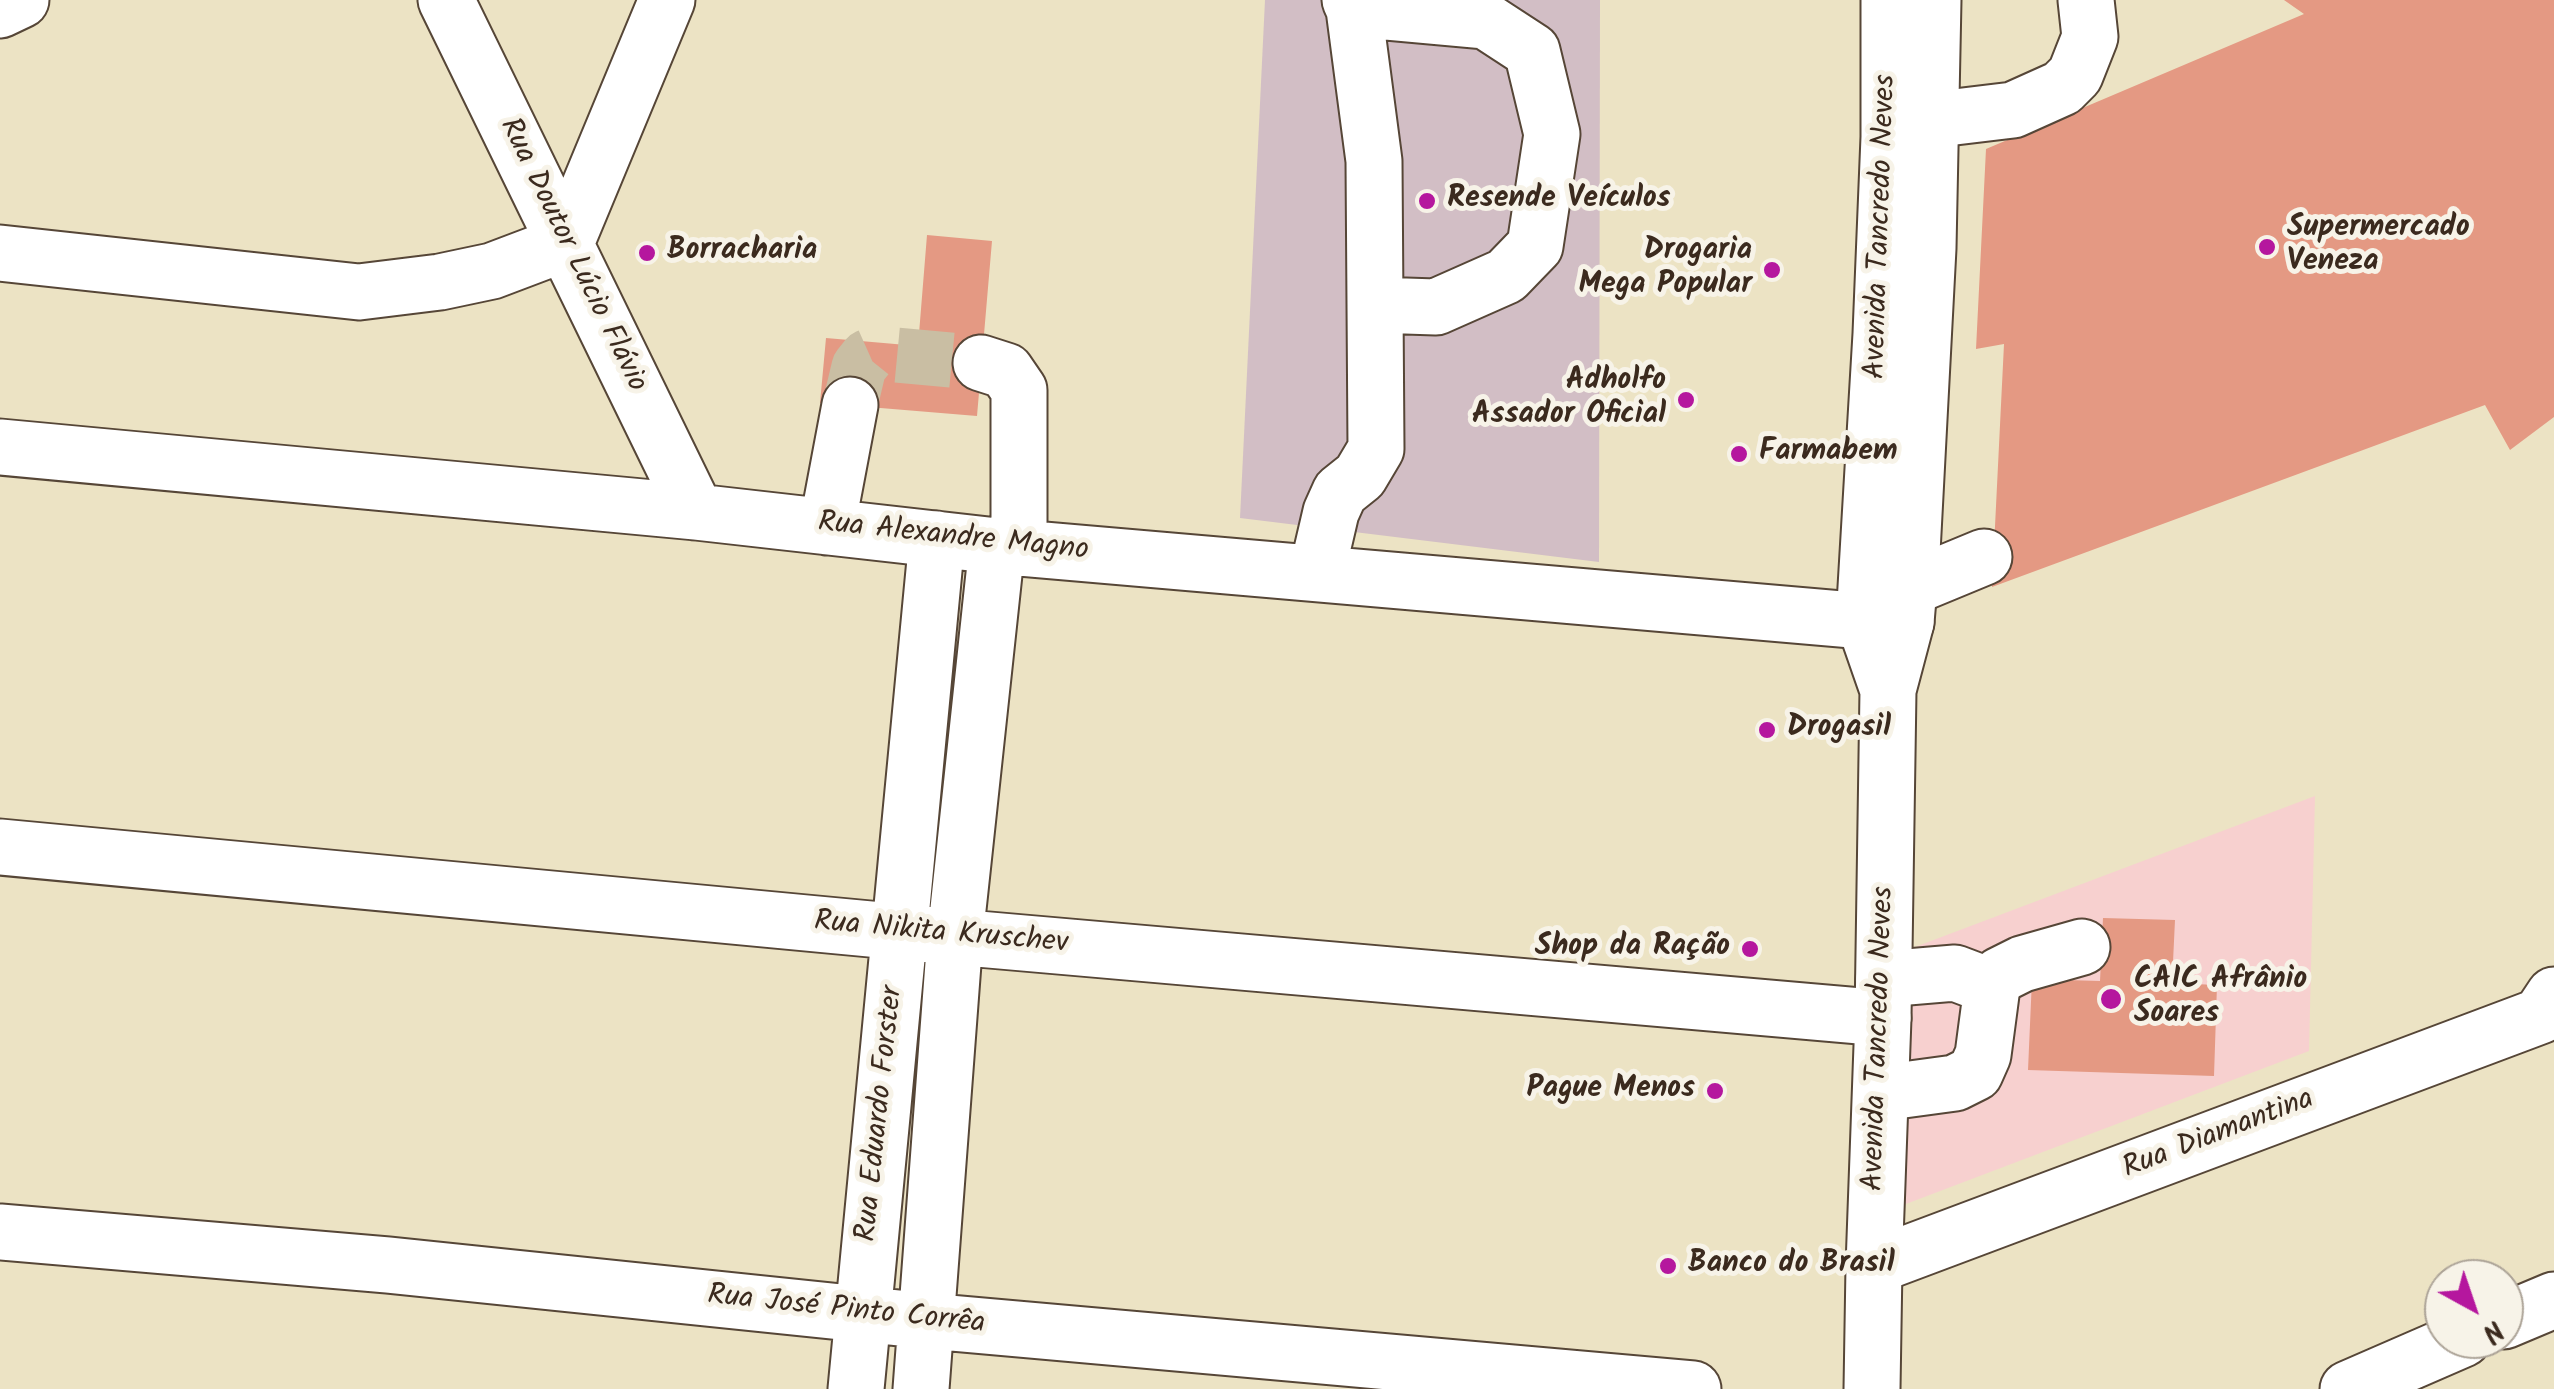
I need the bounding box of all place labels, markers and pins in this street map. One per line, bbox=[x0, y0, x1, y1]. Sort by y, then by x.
place label: Resende Veículos bbox=[1447, 183, 1671, 219]
marker: Resende Veículos bbox=[1416, 190, 1438, 212]
place label: Supermercado Veneza bbox=[2287, 212, 2470, 282]
place label: Borracharia bbox=[667, 235, 817, 271]
place label: Drogaria Mega Popular bbox=[1578, 235, 1752, 306]
marker: Supermercado Veneza bbox=[2256, 236, 2278, 258]
marker: Borracharia bbox=[636, 242, 658, 264]
marker: Drogaria Mega Popular bbox=[1761, 259, 1783, 281]
place label: Adholfo Assador Oficial bbox=[1472, 365, 1666, 436]
marker: Adholfo Assador Oficial bbox=[1675, 389, 1697, 411]
place label: Farmabem bbox=[1759, 436, 1898, 472]
marker: Farmabem bbox=[1728, 443, 1750, 465]
place label: Drogasil bbox=[1787, 712, 1891, 748]
marker: Drogasil bbox=[1756, 719, 1778, 741]
place label: Shop da Ração bbox=[1535, 931, 1730, 967]
marker: Shop da Ração bbox=[1739, 938, 1761, 960]
place label: CAIC Afrânio Soares bbox=[2134, 964, 2307, 1034]
marker: CAIC Afrânio Soares bbox=[2098, 986, 2124, 1012]
place label: Pague Menos bbox=[1526, 1073, 1695, 1109]
marker: Pague Menos bbox=[1704, 1080, 1726, 1102]
place label: Banco do Brasil bbox=[1688, 1248, 1895, 1284]
marker: Banco do Brasil bbox=[1657, 1255, 1679, 1277]

